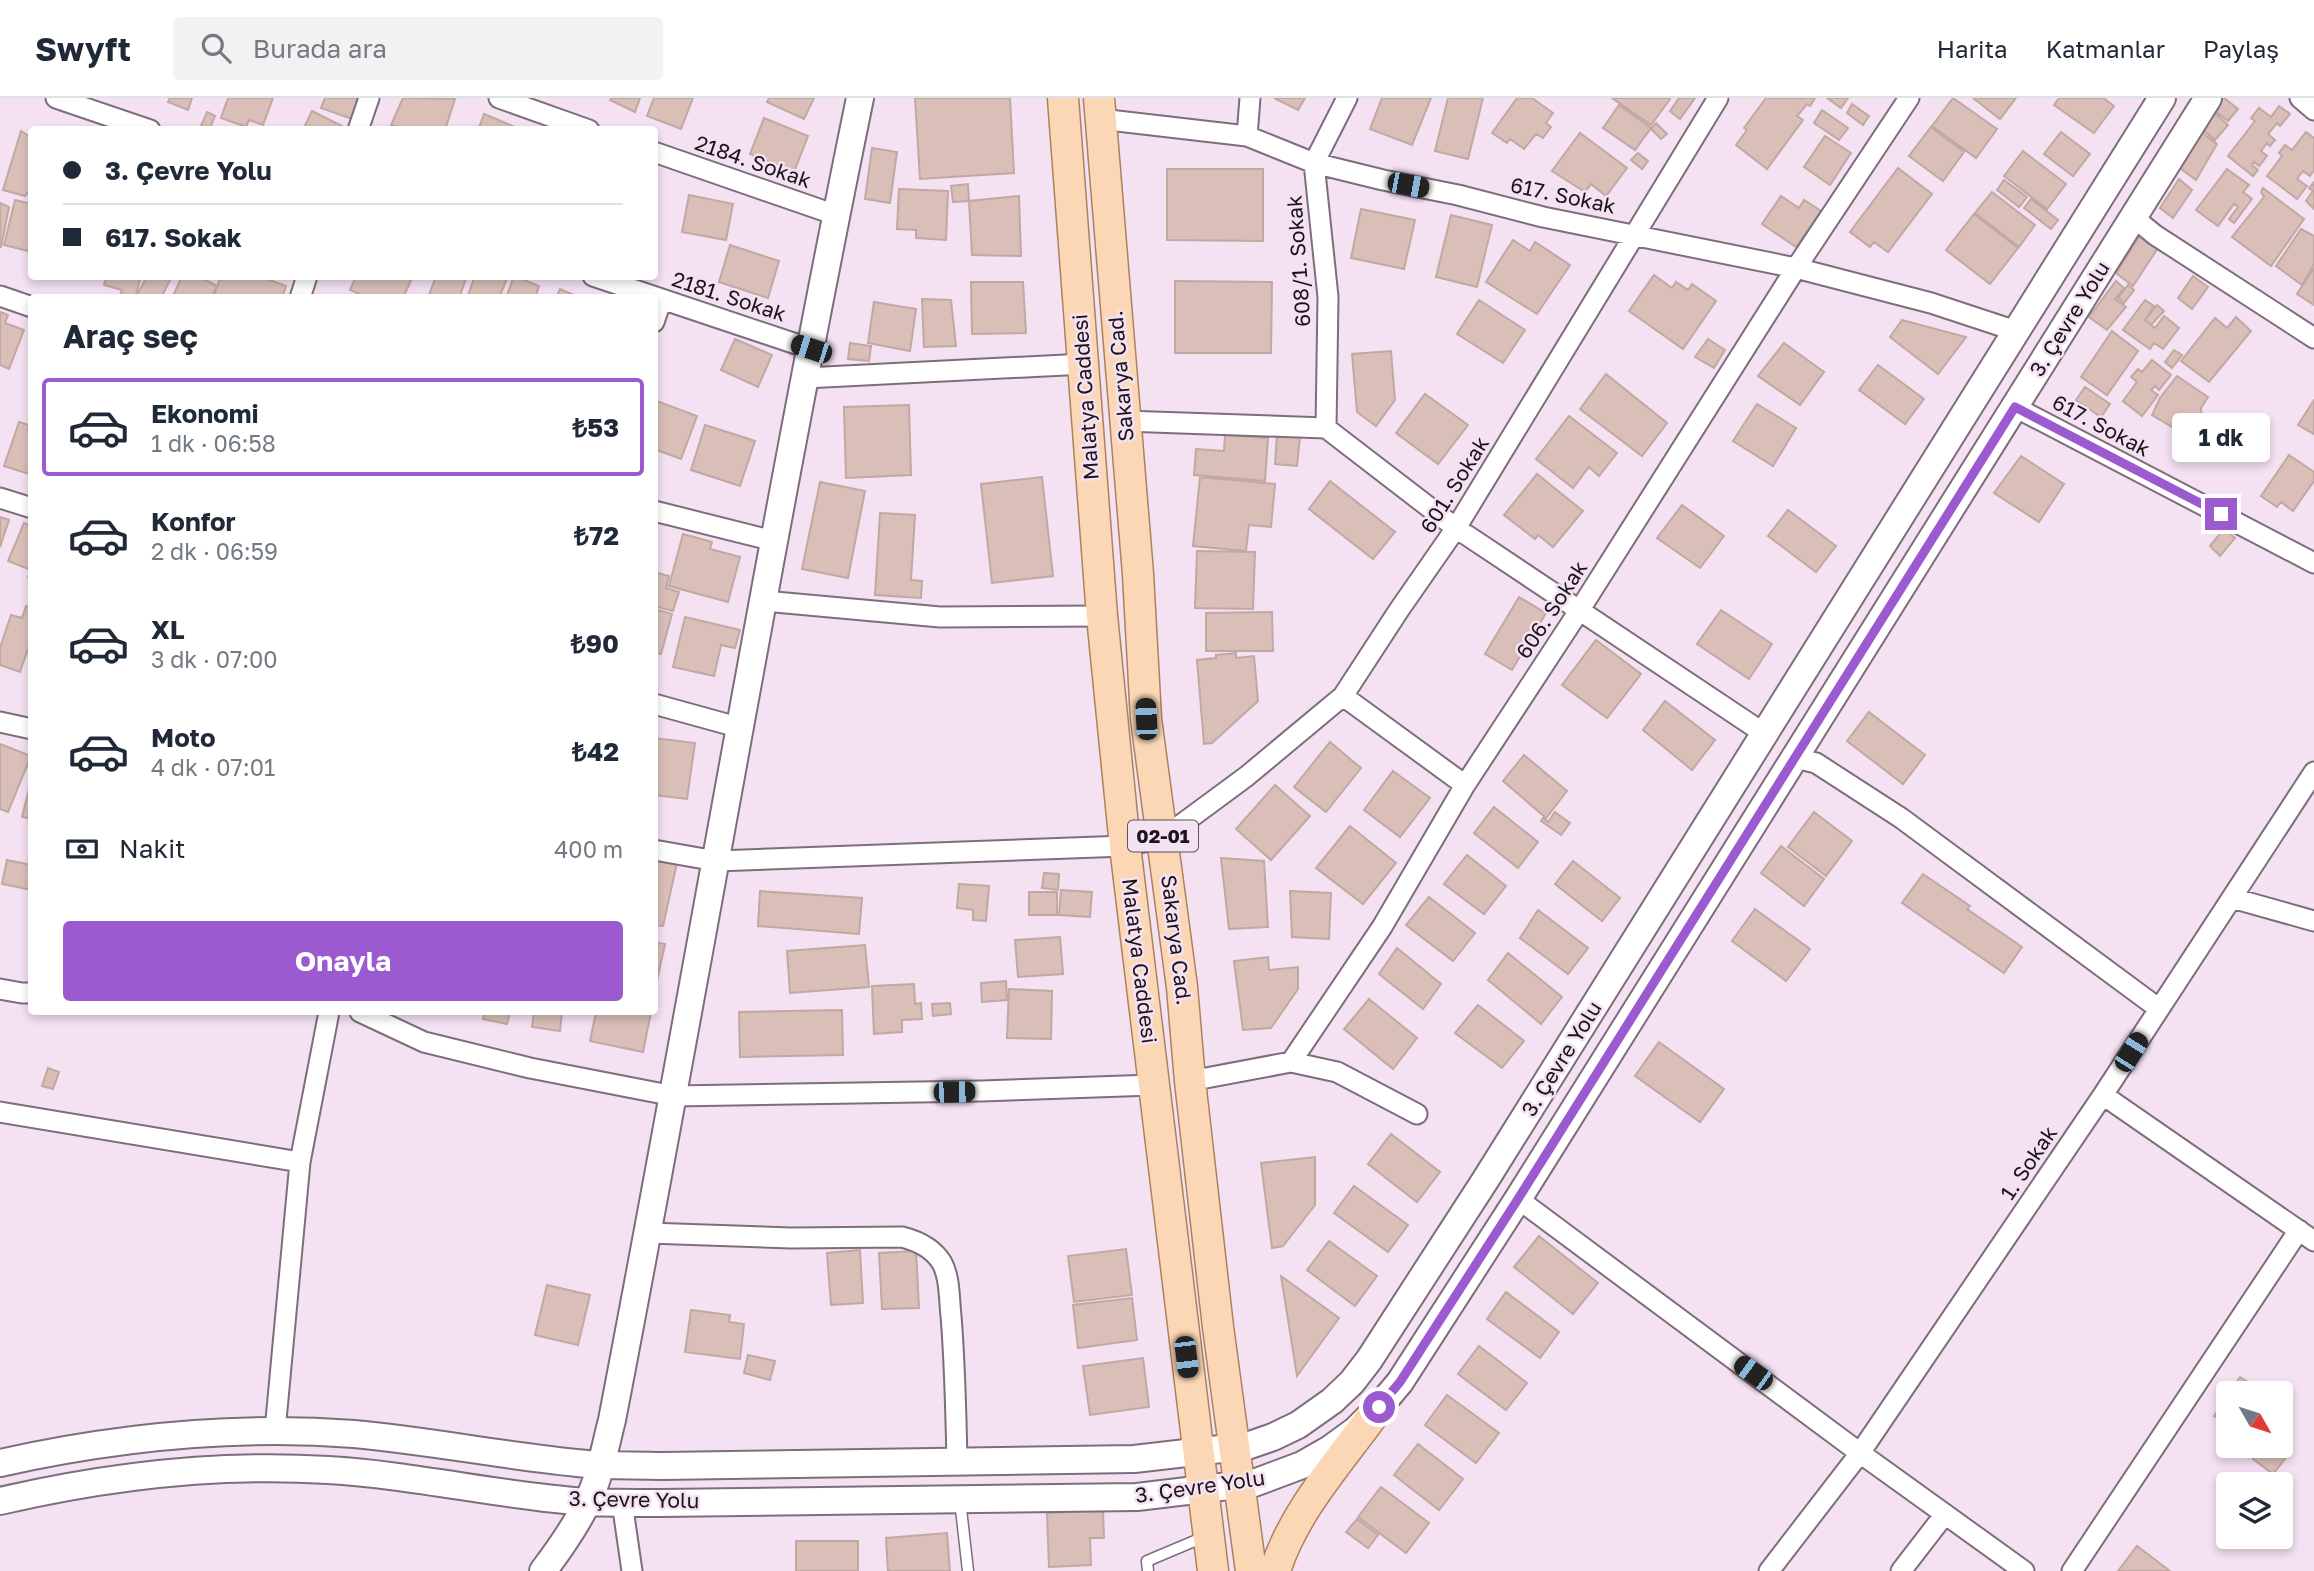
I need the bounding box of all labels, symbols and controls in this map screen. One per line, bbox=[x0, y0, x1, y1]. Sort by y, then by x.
search box bbox=[173, 17, 663, 80]
text: Swyft bbox=[35, 29, 131, 68]
icon: search bbox=[197, 29, 235, 67]
text: Burada ara bbox=[253, 33, 387, 64]
text: Harita bbox=[1937, 34, 2008, 63]
text: Katmanlar bbox=[2046, 34, 2165, 63]
text: Paylaş bbox=[2203, 34, 2279, 63]
street label: 2184. Sokak bbox=[692, 129, 815, 193]
text: 3. Çevre Yolu bbox=[105, 155, 272, 186]
car bbox=[1386, 171, 1431, 199]
street label: 617. Sokak bbox=[1508, 171, 1618, 219]
street label: 608/1. Sokak bbox=[1280, 194, 1316, 328]
text: 617. Sokak bbox=[105, 222, 242, 253]
street label: 3. Çevre Yolu bbox=[2023, 256, 2115, 381]
street label: 2181. Sokak bbox=[669, 265, 790, 327]
street label: Sakarya Cad. bbox=[1101, 310, 1139, 443]
street label: Malatya Caddesi bbox=[1066, 313, 1104, 481]
text: Araç seç bbox=[63, 317, 198, 355]
car bbox=[788, 333, 835, 365]
street label: 617. Sokak bbox=[2048, 389, 2155, 462]
icon: car bbox=[67, 396, 130, 459]
text: Ekonomi bbox=[151, 398, 259, 429]
text: ₺53 bbox=[572, 412, 619, 443]
callout: 1 dk bbox=[2172, 412, 2270, 462]
text: 1 dk bbox=[2198, 423, 2244, 451]
text: 1 dk · 06:58 bbox=[151, 429, 276, 457]
street label: 601. Sokak bbox=[1414, 431, 1494, 538]
route end bbox=[2205, 498, 2237, 530]
icon: car bbox=[67, 504, 130, 567]
text: Konfor bbox=[151, 506, 236, 537]
text: ₺72 bbox=[574, 520, 619, 551]
text: 2 dk · 06:59 bbox=[151, 537, 278, 565]
street label: 606. Sokak bbox=[1510, 556, 1592, 663]
icon: car bbox=[67, 612, 130, 675]
text: XL bbox=[151, 614, 185, 645]
text: ₺90 bbox=[571, 628, 619, 659]
text: 3 dk · 07:00 bbox=[151, 645, 278, 673]
car bbox=[1135, 697, 1158, 741]
icon: car bbox=[67, 720, 130, 783]
text: Moto bbox=[151, 722, 216, 753]
text: ₺42 bbox=[572, 736, 619, 767]
text: 4 dk · 07:01 bbox=[151, 753, 275, 781]
road number: 02-01 bbox=[1128, 820, 1198, 852]
icon: cash bbox=[63, 830, 101, 868]
text: Nakit bbox=[119, 833, 186, 864]
text: 400 m bbox=[554, 835, 623, 863]
street label: Sakarya Cad. bbox=[1156, 873, 1198, 1007]
street label: Malatya Caddesi bbox=[1117, 877, 1163, 1045]
button: Onayla bbox=[63, 921, 623, 1001]
street label: 3. Çevre Yolu bbox=[1515, 996, 1607, 1121]
car bbox=[2111, 1029, 2152, 1075]
car bbox=[933, 1081, 976, 1103]
street label: 1. Sokak bbox=[1994, 1121, 2062, 1204]
car bbox=[1174, 1335, 1199, 1379]
car bbox=[1730, 1352, 1777, 1394]
north arrow bbox=[2216, 1381, 2292, 1458]
map controls bbox=[2216, 1381, 2293, 1549]
route start bbox=[1363, 1391, 1395, 1423]
street label: 3. Çevre Yolu bbox=[1133, 1464, 1266, 1508]
button: layers bbox=[2216, 1472, 2293, 1549]
street label: 3. Çevre Yolu bbox=[568, 1485, 700, 1513]

